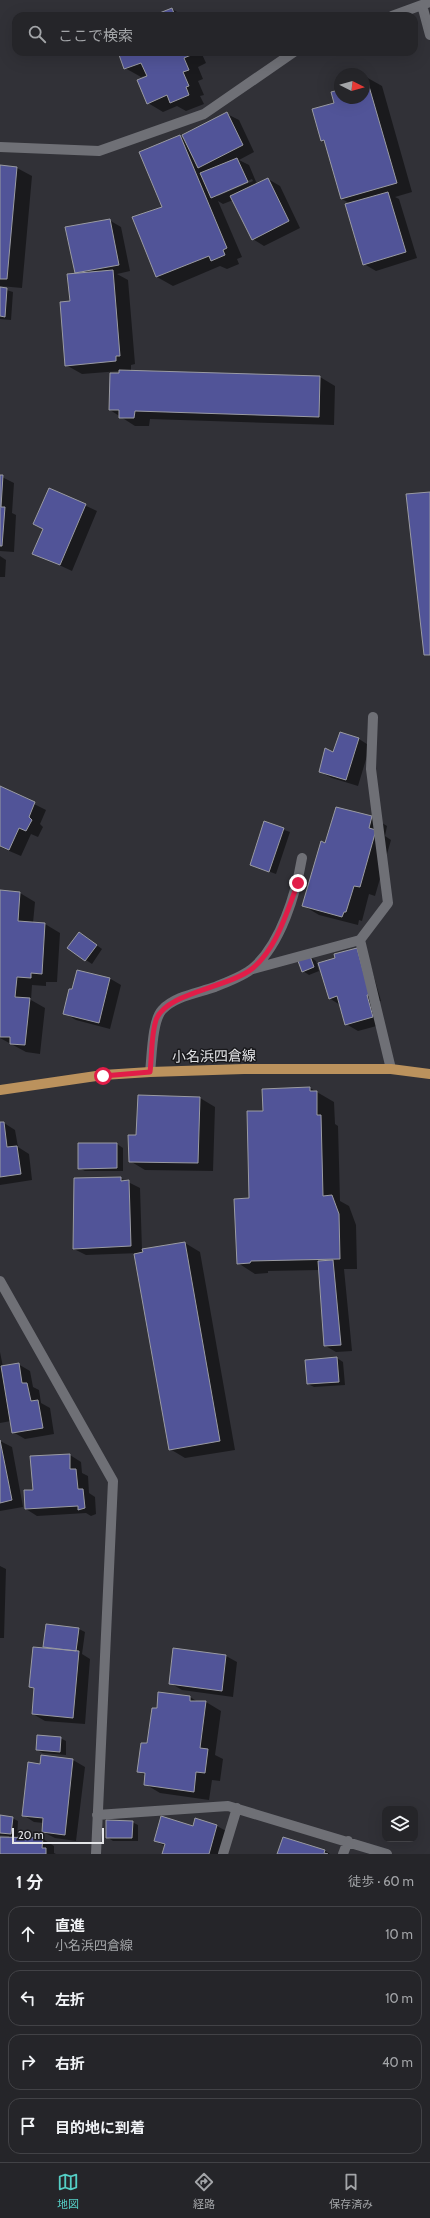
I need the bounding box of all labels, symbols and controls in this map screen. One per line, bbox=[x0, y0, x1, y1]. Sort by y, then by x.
search box bbox=[12, 12, 418, 56]
icon: search bbox=[26, 23, 48, 45]
text: ここで検索 bbox=[58, 27, 133, 45]
north arrow bbox=[334, 68, 370, 104]
route end bbox=[289, 874, 307, 892]
street label: 小名浜四倉線 bbox=[172, 1046, 256, 1066]
route start bbox=[94, 1067, 112, 1085]
map controls bbox=[382, 1806, 418, 1842]
button: layers bbox=[382, 1806, 418, 1842]
scale bar bbox=[12, 1826, 104, 1845]
text: 20 m bbox=[18, 1828, 44, 1842]
text: 1 分 bbox=[16, 1872, 43, 1892]
text: 徒歩 · 60 m bbox=[348, 1873, 414, 1889]
text: 直進 bbox=[55, 1917, 85, 1935]
icon: ahead bbox=[17, 1923, 39, 1945]
text: 10 m bbox=[385, 1926, 413, 1942]
text: 小名浜四倉線 bbox=[55, 1937, 133, 1953]
icon: left bbox=[17, 1987, 39, 2009]
text: 10 m bbox=[385, 1990, 413, 2006]
text: 左折 bbox=[55, 1991, 85, 2009]
icon: right bbox=[17, 2051, 39, 2073]
text: 40 m bbox=[382, 2054, 413, 2070]
text: 右折 bbox=[55, 2055, 85, 2073]
icon: arrive bbox=[17, 2115, 39, 2137]
text: 目的地に到着 bbox=[55, 2119, 145, 2137]
tab: 地図 bbox=[57, 2171, 79, 2211]
tab: 経路 bbox=[193, 2171, 215, 2211]
tab: 保存済み bbox=[329, 2171, 373, 2211]

